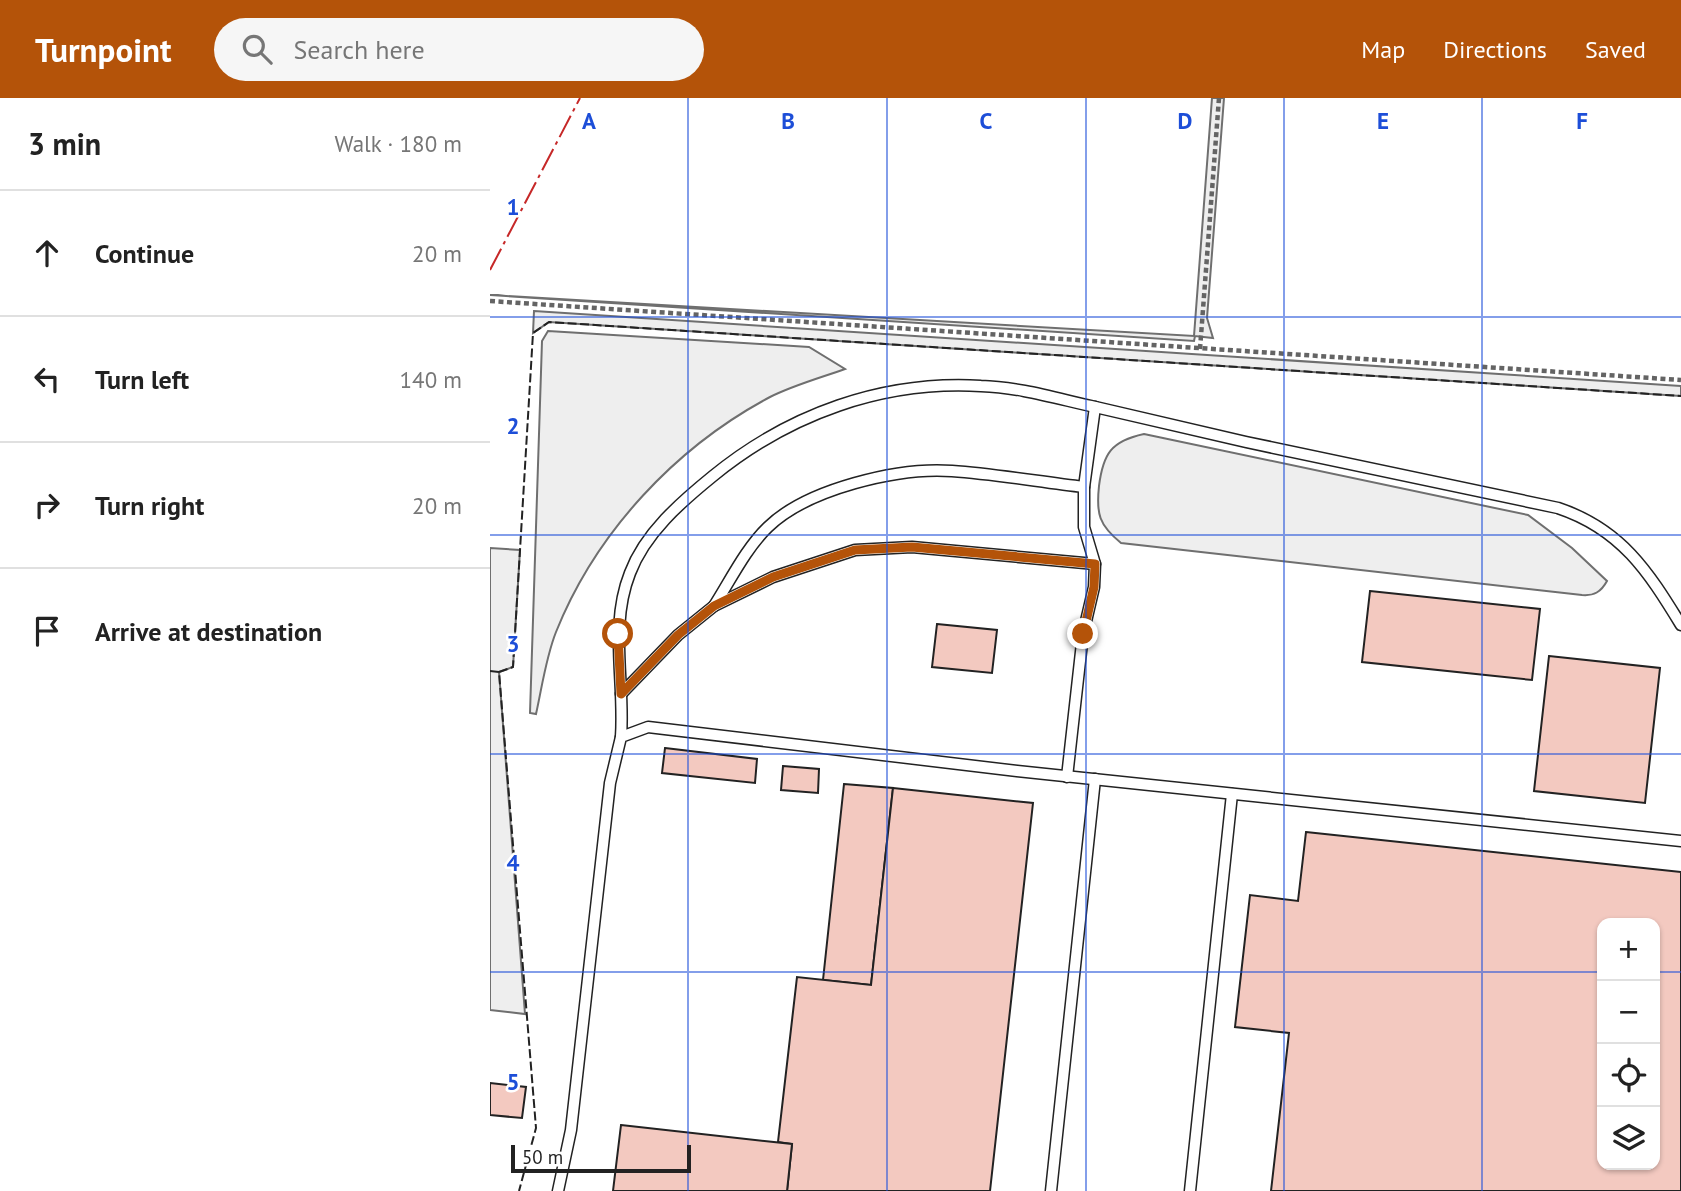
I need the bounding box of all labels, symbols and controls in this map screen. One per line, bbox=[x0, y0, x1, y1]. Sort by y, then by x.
search box bbox=[214, 18, 704, 81]
text: Turnpoint bbox=[35, 28, 172, 71]
icon: search bbox=[238, 30, 276, 68]
text: Search here bbox=[294, 33, 425, 66]
text: Map bbox=[1361, 34, 1405, 65]
text: Directions bbox=[1443, 34, 1547, 65]
text: Saved bbox=[1585, 34, 1646, 65]
text: A bbox=[582, 106, 596, 135]
text: B bbox=[781, 106, 795, 135]
text: C bbox=[980, 106, 993, 135]
text: D bbox=[1178, 106, 1192, 135]
text: E bbox=[1377, 106, 1389, 135]
text: F bbox=[1576, 106, 1588, 135]
text: 3 min bbox=[28, 124, 101, 163]
text: Walk · 180 m bbox=[335, 129, 462, 158]
text: 1 bbox=[506, 192, 520, 221]
icon: ahead bbox=[28, 234, 66, 272]
text: Continue bbox=[95, 237, 194, 270]
text: 20 m bbox=[412, 239, 462, 268]
icon: left bbox=[28, 360, 66, 398]
text: Turn left bbox=[95, 363, 189, 396]
text: 140 m bbox=[400, 365, 462, 394]
text: 2 bbox=[506, 411, 520, 440]
icon: right bbox=[28, 486, 66, 524]
text: Turn right bbox=[95, 489, 204, 522]
text: 20 m bbox=[412, 491, 462, 520]
icon: arrive bbox=[28, 612, 66, 650]
text: Arrive at destination bbox=[95, 615, 322, 648]
route start bbox=[602, 618, 633, 649]
route end bbox=[1067, 618, 1098, 649]
text: 3 bbox=[506, 629, 520, 658]
text: 4 bbox=[506, 848, 520, 877]
map controls bbox=[1597, 918, 1660, 1170]
button: + bbox=[1597, 918, 1660, 981]
button: − bbox=[1597, 981, 1660, 1044]
button: locate bbox=[1597, 1044, 1660, 1107]
text: 5 bbox=[506, 1067, 520, 1096]
button: layers bbox=[1597, 1107, 1660, 1170]
scale bar bbox=[511, 1142, 691, 1174]
text: 50 m bbox=[522, 1145, 563, 1169]

